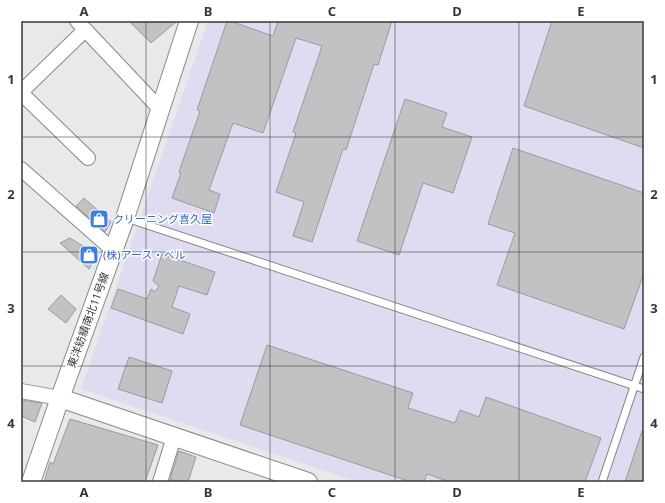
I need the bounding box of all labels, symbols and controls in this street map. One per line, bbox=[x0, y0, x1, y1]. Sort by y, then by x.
text: A bbox=[80, 2, 89, 20]
text: B bbox=[204, 2, 212, 20]
text: C bbox=[328, 2, 336, 20]
text: D bbox=[452, 2, 462, 20]
text: E bbox=[577, 2, 585, 20]
text: 1 bbox=[7, 70, 15, 88]
text: 1 bbox=[650, 70, 658, 88]
text: 2 bbox=[7, 185, 15, 203]
text: 2 bbox=[650, 185, 658, 203]
shop icon: クリーニング喜久屋 bbox=[88, 208, 110, 230]
place label: クリーニング喜久屋 bbox=[113, 211, 212, 226]
shop icon: (株)アース・ベル bbox=[78, 244, 100, 266]
place label: (株)アース・ベル bbox=[103, 247, 185, 262]
street label: 東洋紡績南北11号線 bbox=[63, 270, 112, 370]
text: 3 bbox=[7, 299, 15, 317]
text: 3 bbox=[650, 299, 658, 317]
text: 4 bbox=[7, 414, 15, 432]
text: 4 bbox=[650, 414, 658, 432]
text: A bbox=[80, 483, 89, 501]
text: B bbox=[204, 483, 212, 501]
text: C bbox=[328, 483, 336, 501]
text: D bbox=[452, 483, 462, 501]
text: E bbox=[577, 483, 585, 501]

